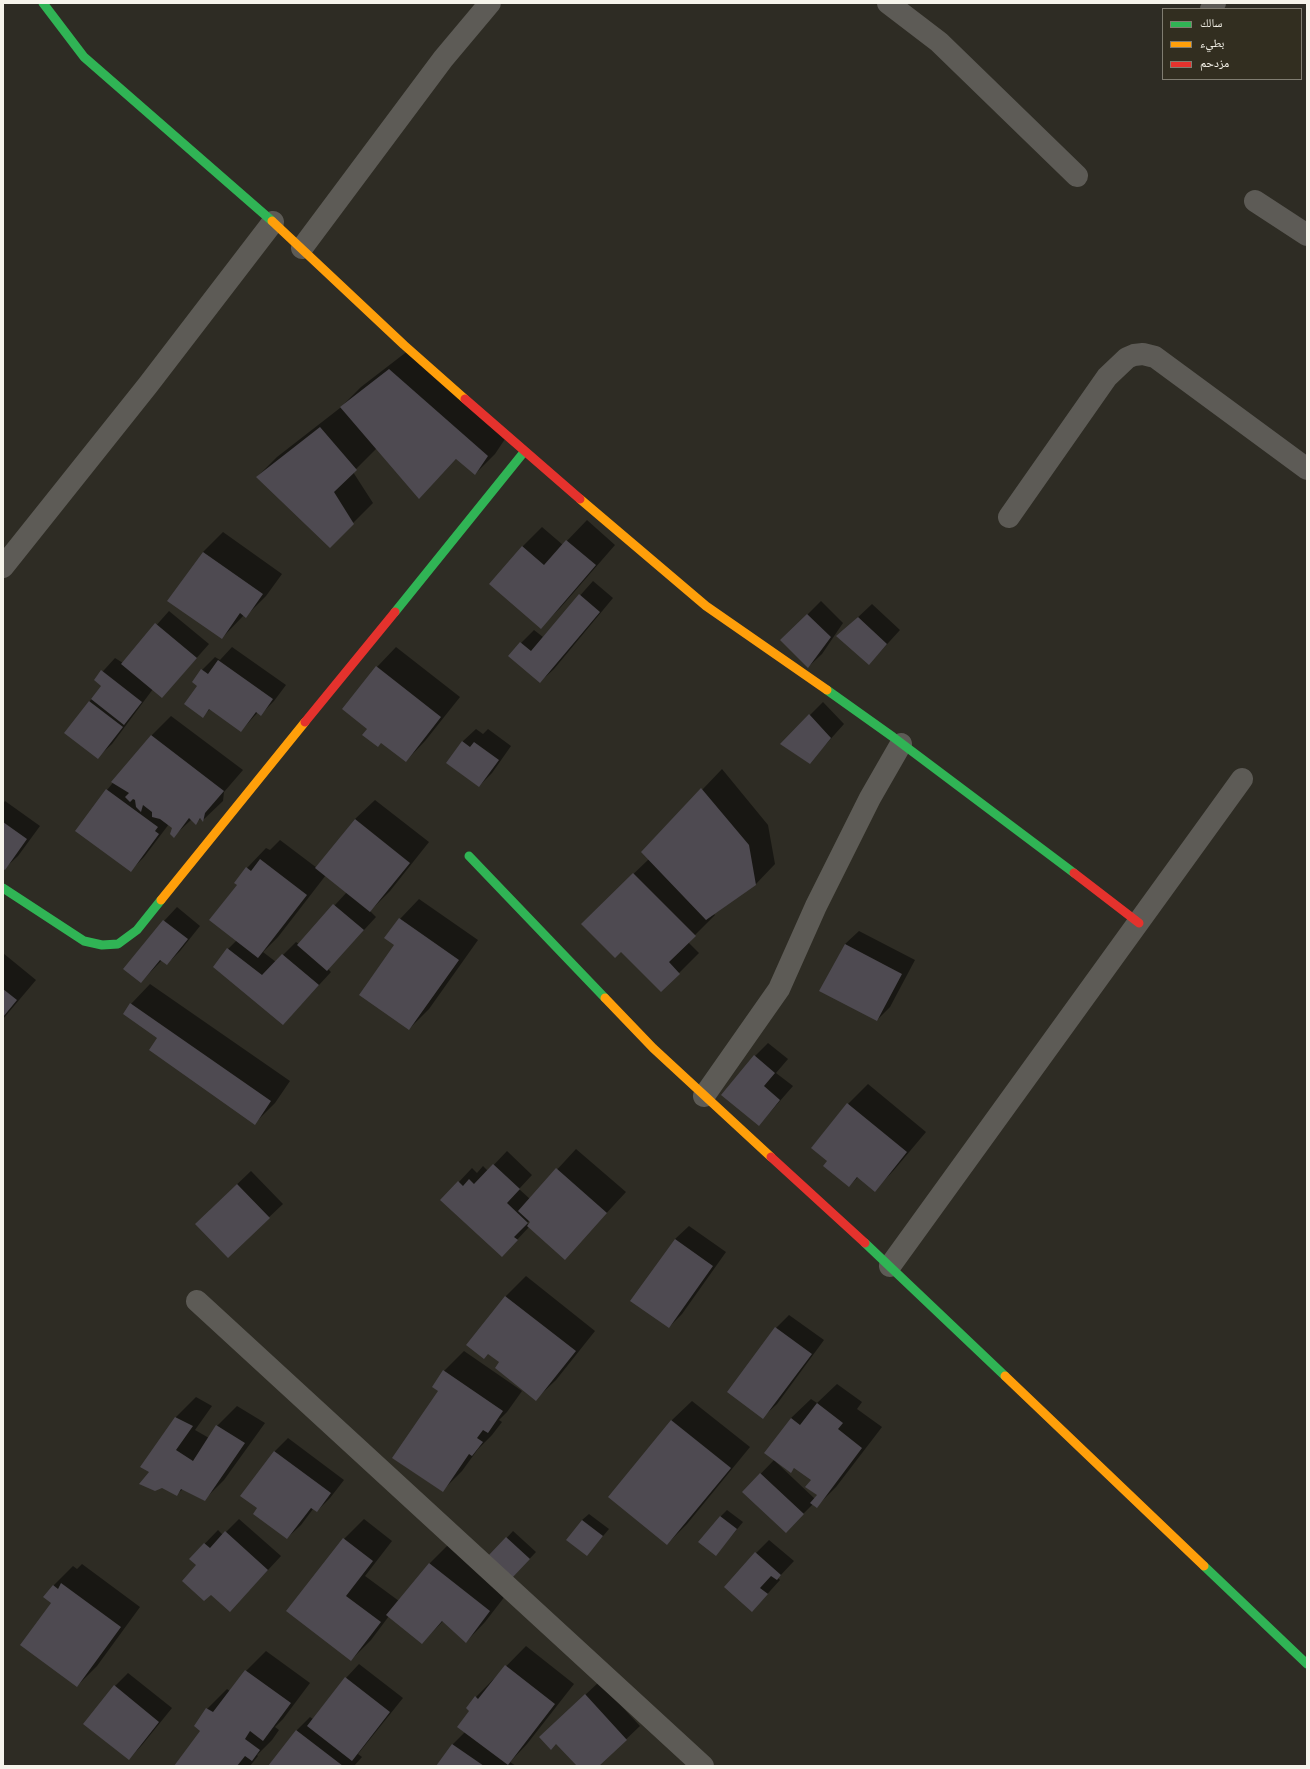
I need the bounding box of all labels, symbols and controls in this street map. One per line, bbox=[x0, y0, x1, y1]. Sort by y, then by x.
legend bbox=[1162, 8, 1302, 80]
text: سالك bbox=[1200, 14, 1222, 31]
text: بطيء bbox=[1200, 34, 1224, 51]
text: مزدحم bbox=[1200, 54, 1229, 71]

